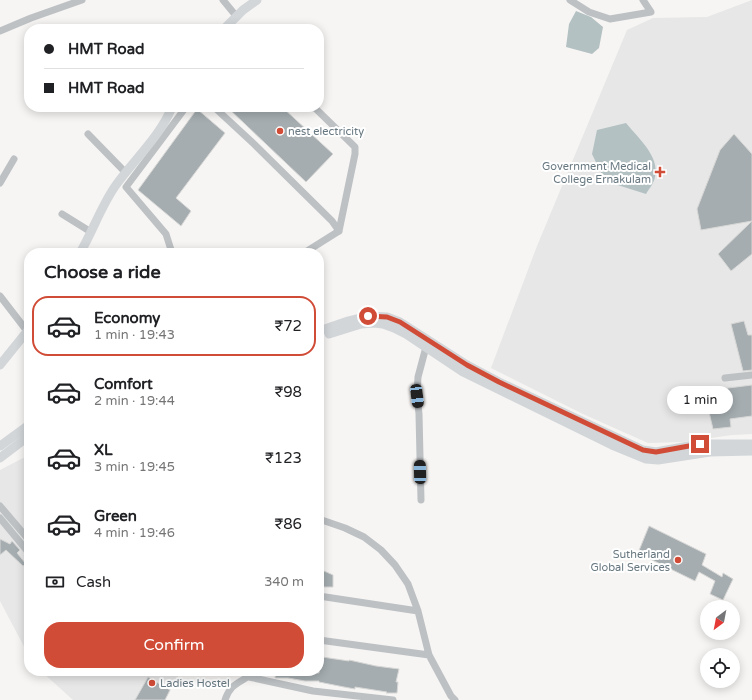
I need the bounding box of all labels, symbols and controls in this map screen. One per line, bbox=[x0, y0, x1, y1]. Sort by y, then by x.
text: HMT Road bbox=[68, 40, 145, 58]
text: HMT Road bbox=[68, 79, 145, 97]
place label: nest electricity bbox=[288, 125, 364, 138]
marker: nest electricity bbox=[275, 126, 285, 136]
place label: Government Medical College Ernakulam bbox=[542, 160, 651, 186]
marker: Government Medical College Ernakulam bbox=[654, 166, 666, 178]
text: Choose a ride bbox=[44, 261, 161, 283]
route start bbox=[359, 307, 377, 325]
icon: car bbox=[46, 308, 82, 344]
text: Economy bbox=[94, 309, 160, 327]
text: ₹72 bbox=[274, 317, 302, 335]
text: 1 min · 19:43 bbox=[94, 327, 175, 343]
icon: car bbox=[46, 374, 82, 410]
text: Comfort bbox=[94, 375, 153, 393]
text: ₹98 bbox=[274, 383, 302, 401]
car bbox=[410, 383, 424, 409]
callout: 1 min bbox=[667, 386, 733, 414]
text: 1 min bbox=[683, 392, 717, 408]
text: 2 min · 19:44 bbox=[94, 393, 175, 409]
route end bbox=[691, 435, 709, 453]
icon: car bbox=[46, 440, 82, 476]
text: XL bbox=[94, 441, 113, 459]
text: ₹123 bbox=[265, 449, 302, 467]
text: 3 min · 19:45 bbox=[94, 459, 175, 475]
car bbox=[414, 460, 426, 484]
icon: car bbox=[46, 506, 82, 542]
text: Green bbox=[94, 507, 137, 525]
text: ₹86 bbox=[274, 515, 302, 533]
text: 4 min · 19:46 bbox=[94, 525, 175, 541]
place label: Sutherland Global Services bbox=[590, 548, 670, 574]
marker: Sutherland Global Services bbox=[673, 555, 683, 565]
icon: cash bbox=[44, 571, 66, 593]
text: Cash bbox=[76, 573, 111, 591]
text: 340 m bbox=[264, 574, 304, 590]
north arrow bbox=[700, 600, 740, 640]
map controls bbox=[700, 600, 740, 688]
button: Confirm bbox=[44, 622, 304, 668]
button: locate bbox=[700, 648, 740, 688]
place label: Ladies Hostel bbox=[160, 677, 230, 690]
marker: Ladies Hostel bbox=[147, 678, 157, 688]

